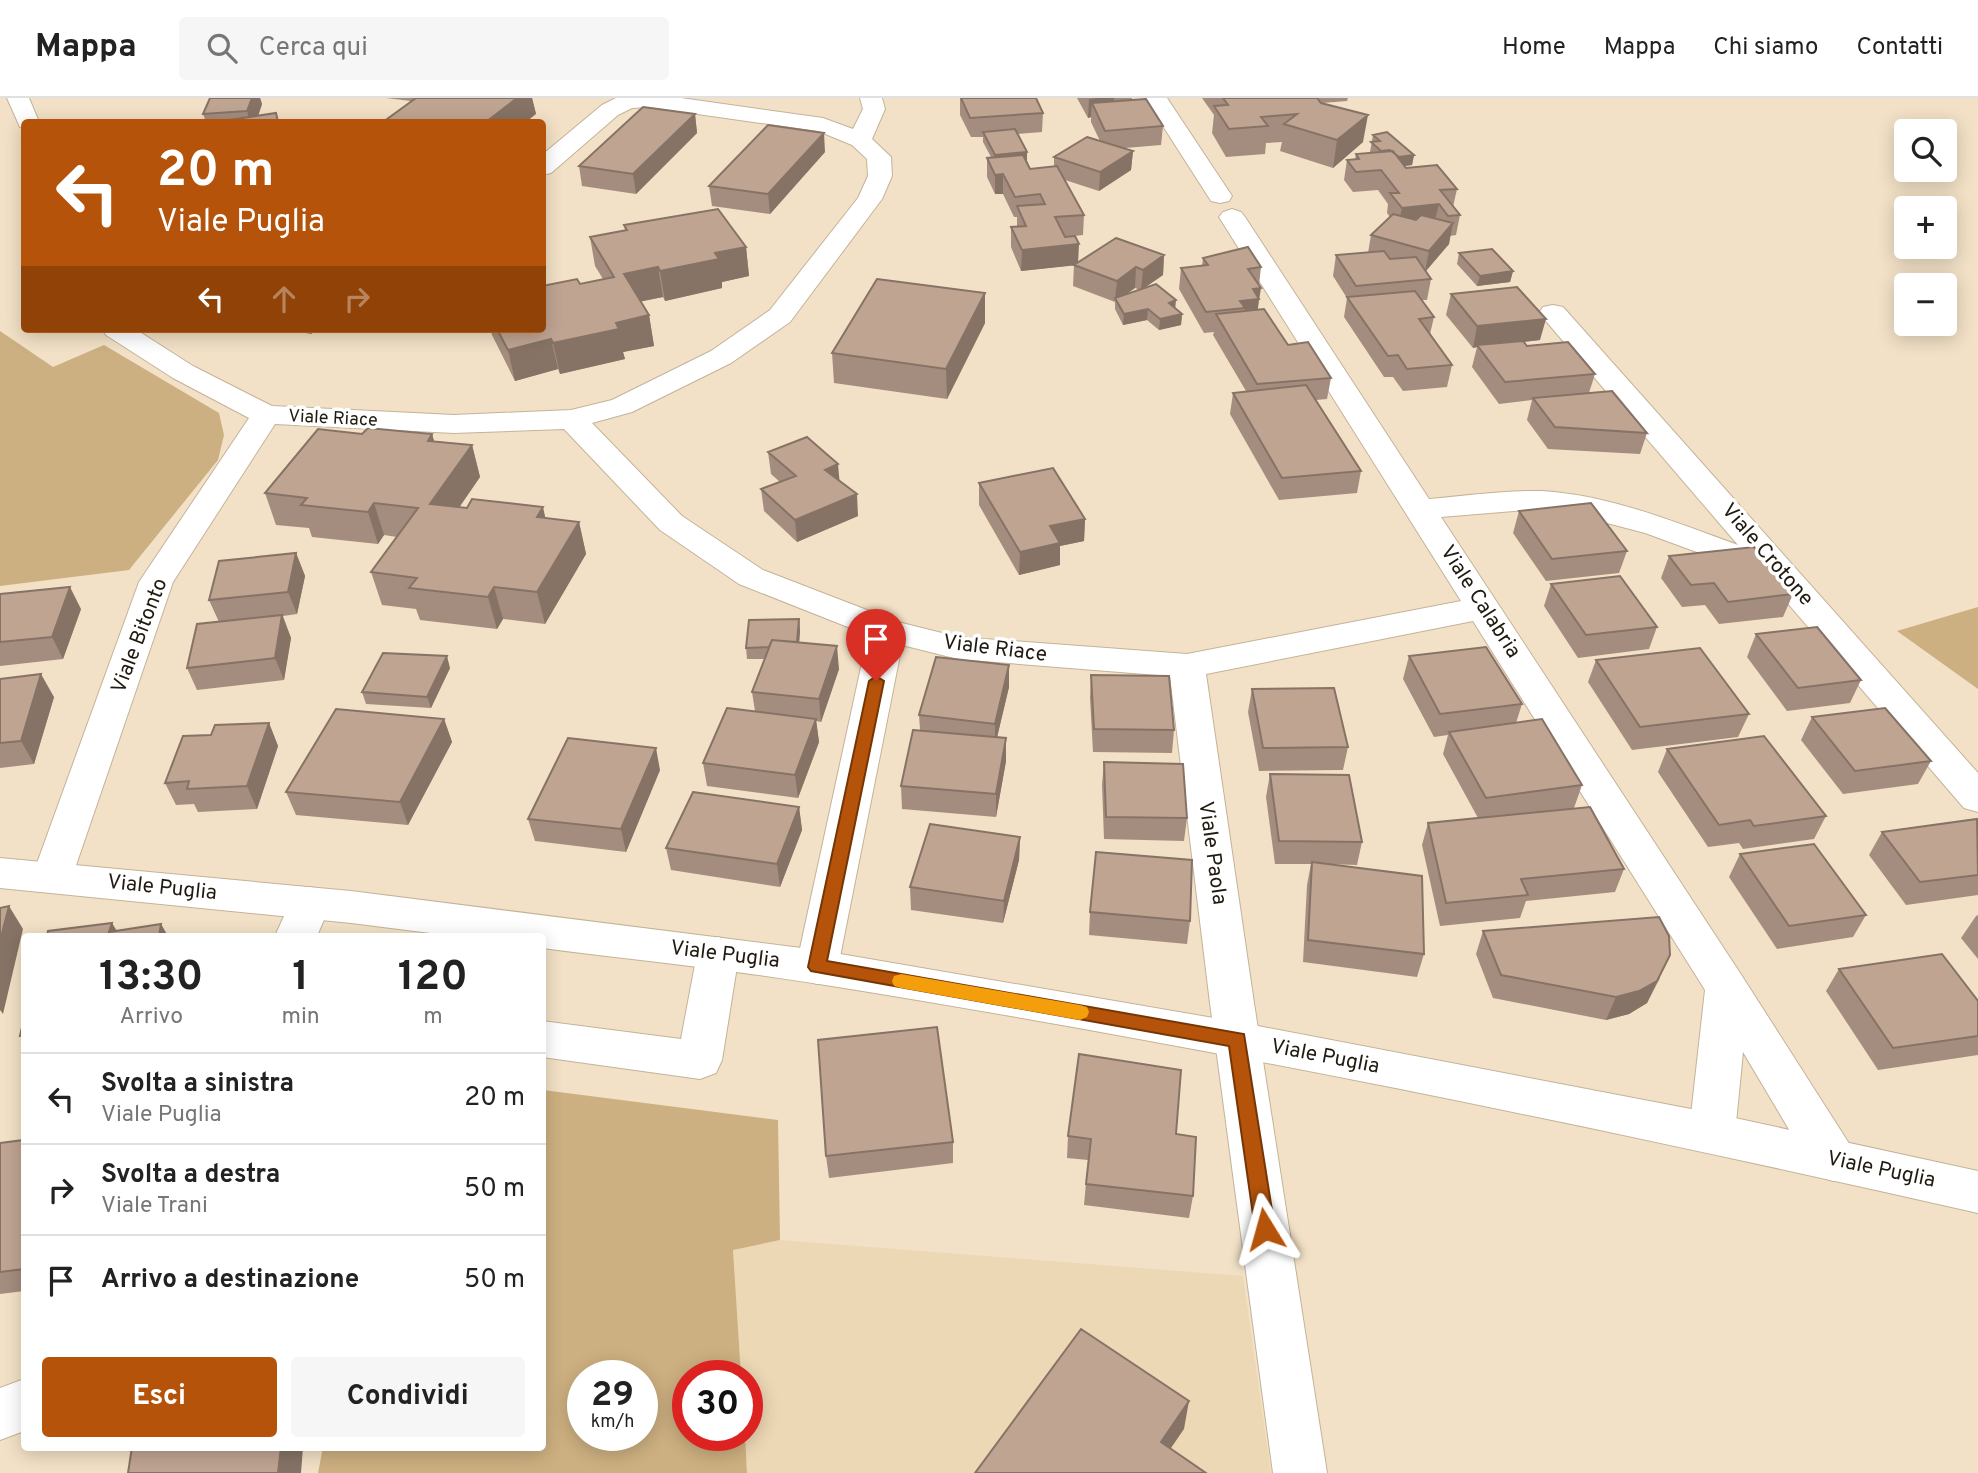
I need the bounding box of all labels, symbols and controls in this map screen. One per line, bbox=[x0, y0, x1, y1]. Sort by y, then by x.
search box bbox=[179, 17, 669, 80]
text: Mappa bbox=[35, 27, 137, 69]
icon: search bbox=[203, 29, 241, 67]
text: Cerca qui bbox=[259, 32, 368, 65]
text: Home bbox=[1502, 33, 1566, 63]
text: Mappa bbox=[1604, 33, 1675, 63]
text: Chi siamo bbox=[1713, 33, 1818, 63]
text: Contatti bbox=[1856, 33, 1943, 63]
map controls bbox=[1894, 119, 1957, 336]
button: search bbox=[1894, 119, 1957, 182]
text: 20 m bbox=[157, 142, 274, 204]
icon: left bbox=[42, 147, 133, 238]
button: + bbox=[1894, 196, 1957, 259]
text: Viale Puglia bbox=[157, 203, 325, 243]
button: − bbox=[1894, 273, 1957, 336]
icon: left bbox=[192, 280, 230, 318]
icon: ahead bbox=[265, 280, 303, 318]
icon: right bbox=[338, 280, 376, 318]
street label: Viale Riace bbox=[288, 405, 378, 433]
street label: Viale Crotone bbox=[1715, 498, 1819, 612]
street label: Viale Calabria bbox=[1434, 540, 1526, 664]
street label: Viale Bitonto bbox=[106, 575, 174, 697]
pin bbox=[846, 609, 906, 681]
icon: arrive bbox=[857, 620, 895, 658]
street label: Viale Riace bbox=[942, 629, 1048, 669]
street label: Viale Paola bbox=[1191, 800, 1233, 906]
street label: Viale Puglia bbox=[106, 869, 218, 907]
street label: Viale Puglia bbox=[669, 935, 781, 975]
text: 13:30 bbox=[99, 952, 203, 1005]
text: 1 bbox=[292, 952, 309, 1005]
text: 120 bbox=[398, 952, 468, 1005]
text: Arrivo bbox=[119, 1003, 183, 1032]
text: min bbox=[281, 1003, 320, 1032]
text: m bbox=[423, 1003, 443, 1032]
street label: Viale Puglia bbox=[1268, 1033, 1382, 1081]
text: Svolta a sinistra bbox=[101, 1068, 294, 1101]
icon: left bbox=[42, 1080, 80, 1118]
text: 20 m bbox=[464, 1082, 525, 1115]
text: Viale Puglia bbox=[101, 1101, 222, 1130]
street label: Viale Puglia bbox=[1824, 1145, 1938, 1195]
text: Svolta a destra bbox=[101, 1159, 280, 1192]
icon: right bbox=[42, 1171, 80, 1209]
text: 50 m bbox=[464, 1173, 525, 1206]
text: Viale Trani bbox=[101, 1192, 208, 1221]
position arrow bbox=[1228, 1192, 1302, 1266]
icon: arrive bbox=[42, 1262, 80, 1300]
text: Arrivo a destinazione bbox=[101, 1264, 359, 1297]
text: 50 m bbox=[464, 1264, 525, 1297]
button: Esci bbox=[42, 1357, 277, 1437]
button: Condividi bbox=[291, 1357, 525, 1437]
speed limit sign: 30 bbox=[672, 1360, 763, 1451]
text: 29 bbox=[591, 1374, 634, 1418]
text: km/h bbox=[591, 1411, 634, 1434]

